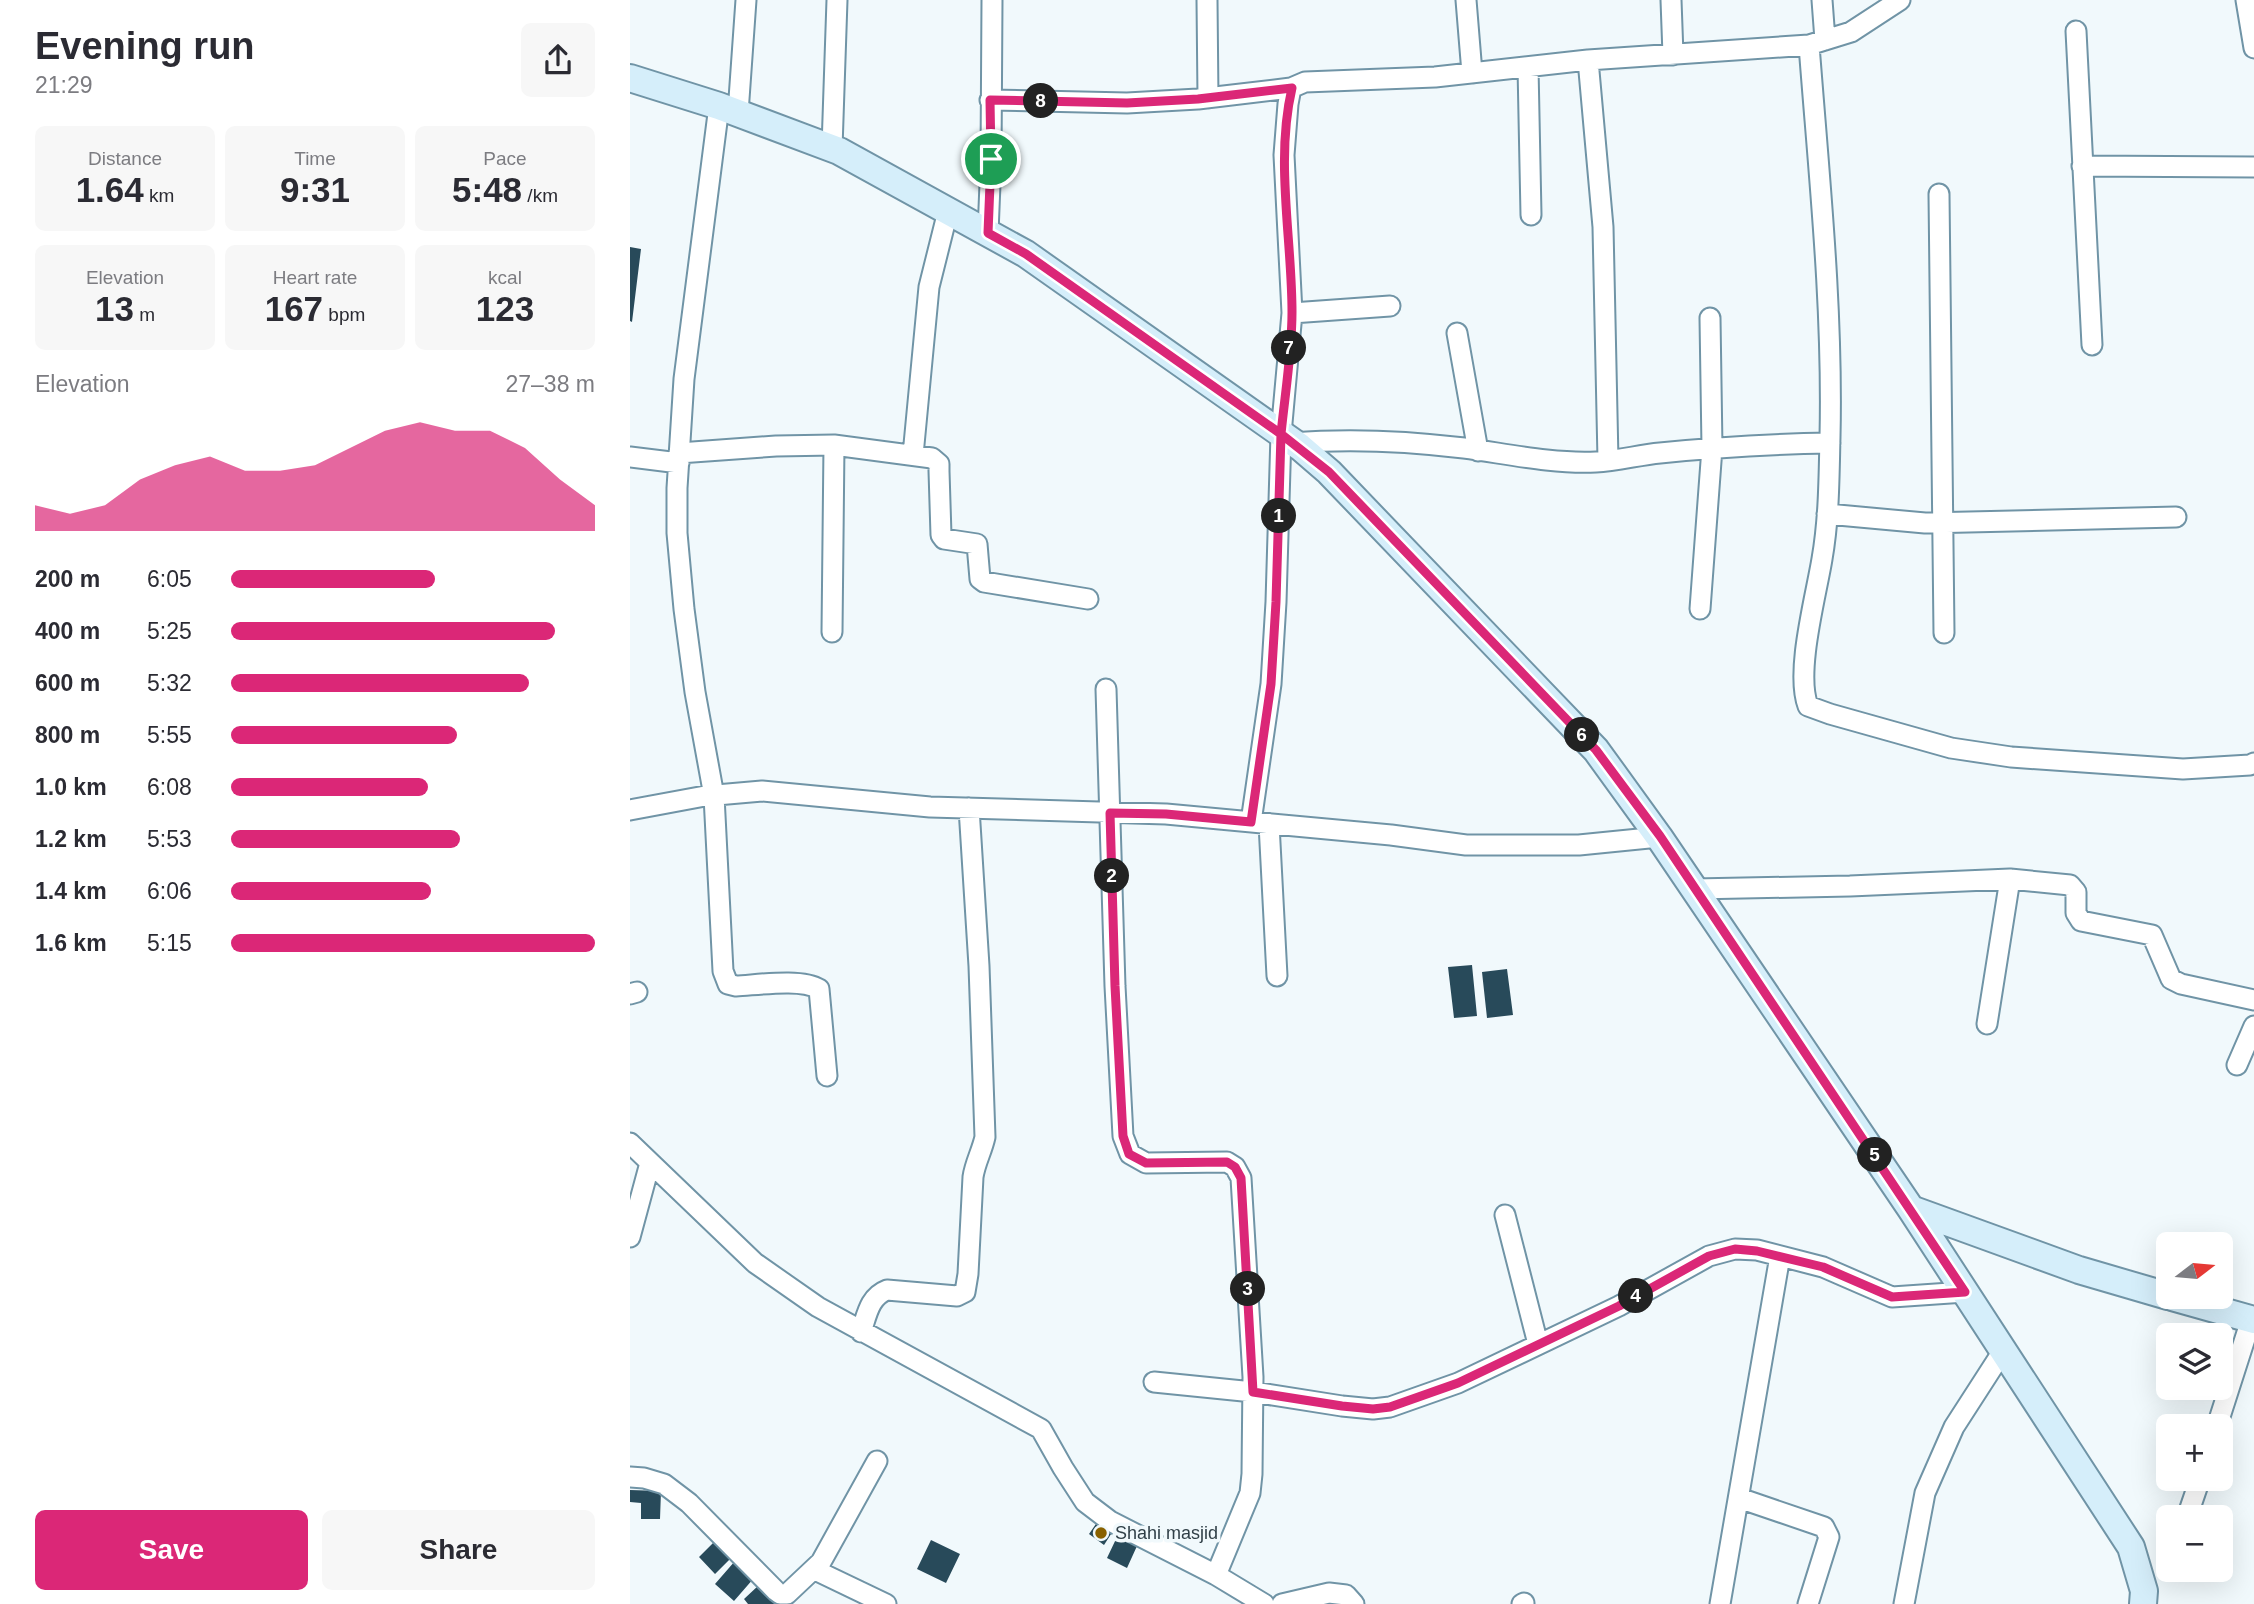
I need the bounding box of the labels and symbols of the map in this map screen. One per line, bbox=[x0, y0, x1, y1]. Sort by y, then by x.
pin: 8 bbox=[1024, 84, 1058, 119]
pin bbox=[961, 129, 1021, 189]
pin: 7 bbox=[1272, 330, 1306, 366]
pin: 1 bbox=[1262, 498, 1296, 534]
pin: 6 bbox=[1564, 718, 1600, 752]
pin: 2 bbox=[1094, 858, 1130, 894]
pin: 5 bbox=[1858, 1138, 1892, 1172]
north arrow bbox=[2156, 1232, 2233, 1309]
pin: 3 bbox=[1230, 1272, 1266, 1306]
pin: 4 bbox=[1618, 1278, 1654, 1314]
place label: Shahi masjid bbox=[1115, 1523, 1218, 1543]
marker: Shahi masjid bbox=[1093, 1525, 1109, 1541]

